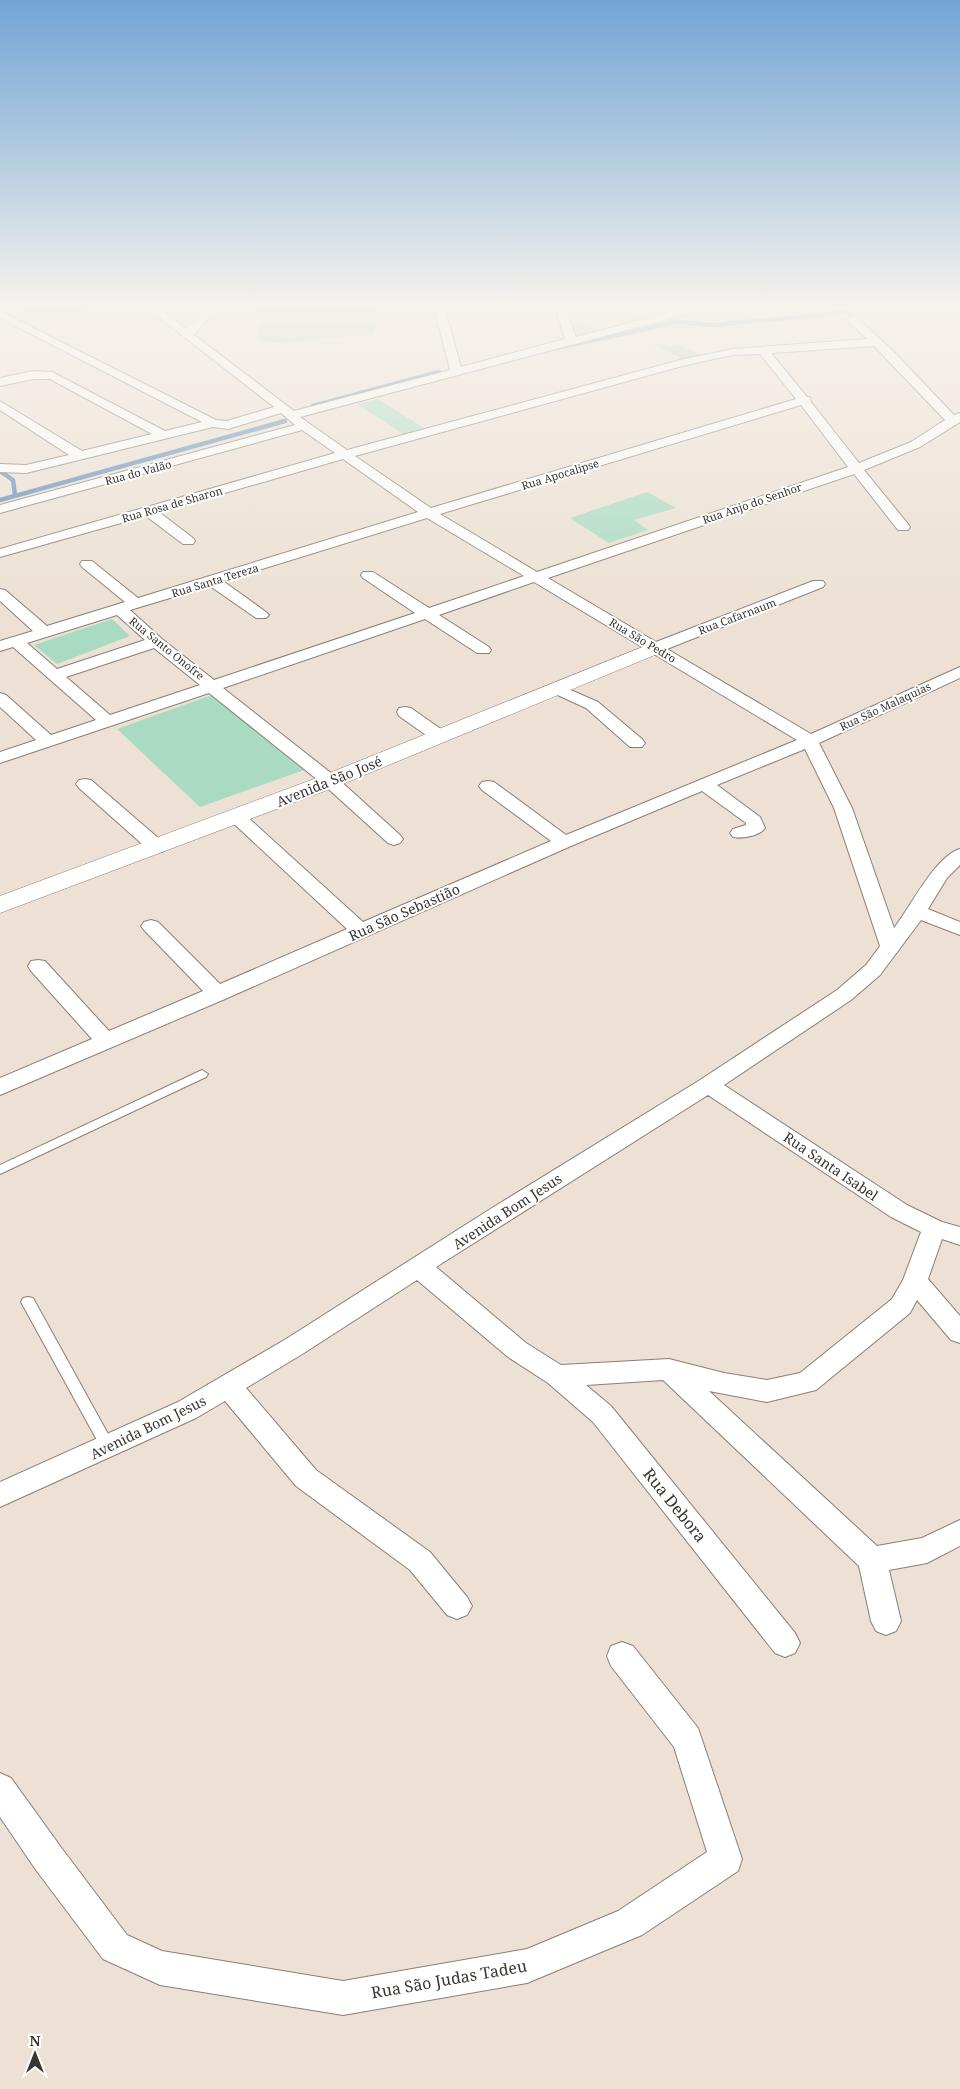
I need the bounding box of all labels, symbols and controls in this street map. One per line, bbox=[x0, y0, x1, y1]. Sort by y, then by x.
street label: Rua Apocalipse bbox=[519, 455, 601, 493]
street label: Rua do Valão bbox=[103, 456, 173, 488]
street label: Rua Anjo do Senhor bbox=[700, 479, 804, 527]
street label: Rua Rosa de Sharon bbox=[120, 482, 224, 526]
street label: Rua Santa Tereza bbox=[170, 560, 260, 600]
street label: Rua Cafarnaum bbox=[696, 594, 779, 638]
street label: Rua Santo Onofre bbox=[126, 613, 208, 683]
street label: Rua São Pedro bbox=[607, 614, 679, 666]
street label: Rua São Malaquias bbox=[837, 678, 933, 734]
street label: Avenida São José bbox=[273, 751, 385, 811]
street label: Rua São Sebastião bbox=[345, 879, 463, 945]
street label: Rua Santa Isabel bbox=[780, 1127, 883, 1205]
street label: Avenida Bom Jesus bbox=[449, 1169, 565, 1253]
street label: Avenida Bom Jesus bbox=[87, 1391, 209, 1463]
street label: Rua Debora bbox=[638, 1463, 712, 1547]
street label: Rua São Judas Tadeu bbox=[369, 1954, 529, 2004]
north arrow bbox=[10, 2029, 60, 2079]
text: N bbox=[29, 2031, 41, 2050]

